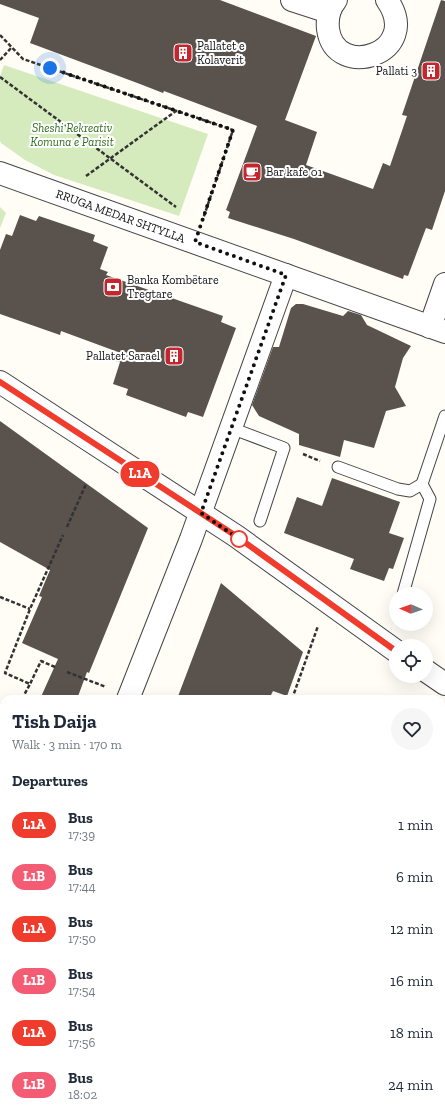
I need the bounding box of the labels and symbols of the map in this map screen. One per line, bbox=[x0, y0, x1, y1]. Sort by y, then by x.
place label: Pallatet e Kolaverit bbox=[197, 39, 245, 67]
building icon: Pallatet e Kolaverit bbox=[172, 42, 194, 64]
your location bbox=[40, 58, 60, 78]
building icon: Pallati 3 bbox=[420, 60, 442, 82]
place label: Pallati 3 bbox=[376, 64, 417, 78]
park label: Sheshi Rekreativ Komuna e Parisit bbox=[30, 121, 114, 149]
cafe icon: Bar kafe 01 bbox=[241, 161, 263, 183]
place label: Bar kafe 01 bbox=[266, 165, 323, 179]
street label: RRUGA MEDAR SHTYLLA bbox=[54, 187, 187, 246]
place label: Banka Kombëtare Tregtare bbox=[127, 273, 219, 301]
bank icon: Banka Kombëtare Tregtare bbox=[102, 276, 124, 298]
building icon: Pallatet Sarael bbox=[163, 345, 185, 367]
place label: Pallatet Sarael bbox=[86, 349, 160, 363]
line badge: L1A bbox=[117, 461, 163, 487]
unlabelled marker bbox=[230, 530, 248, 548]
north arrow bbox=[389, 587, 433, 631]

